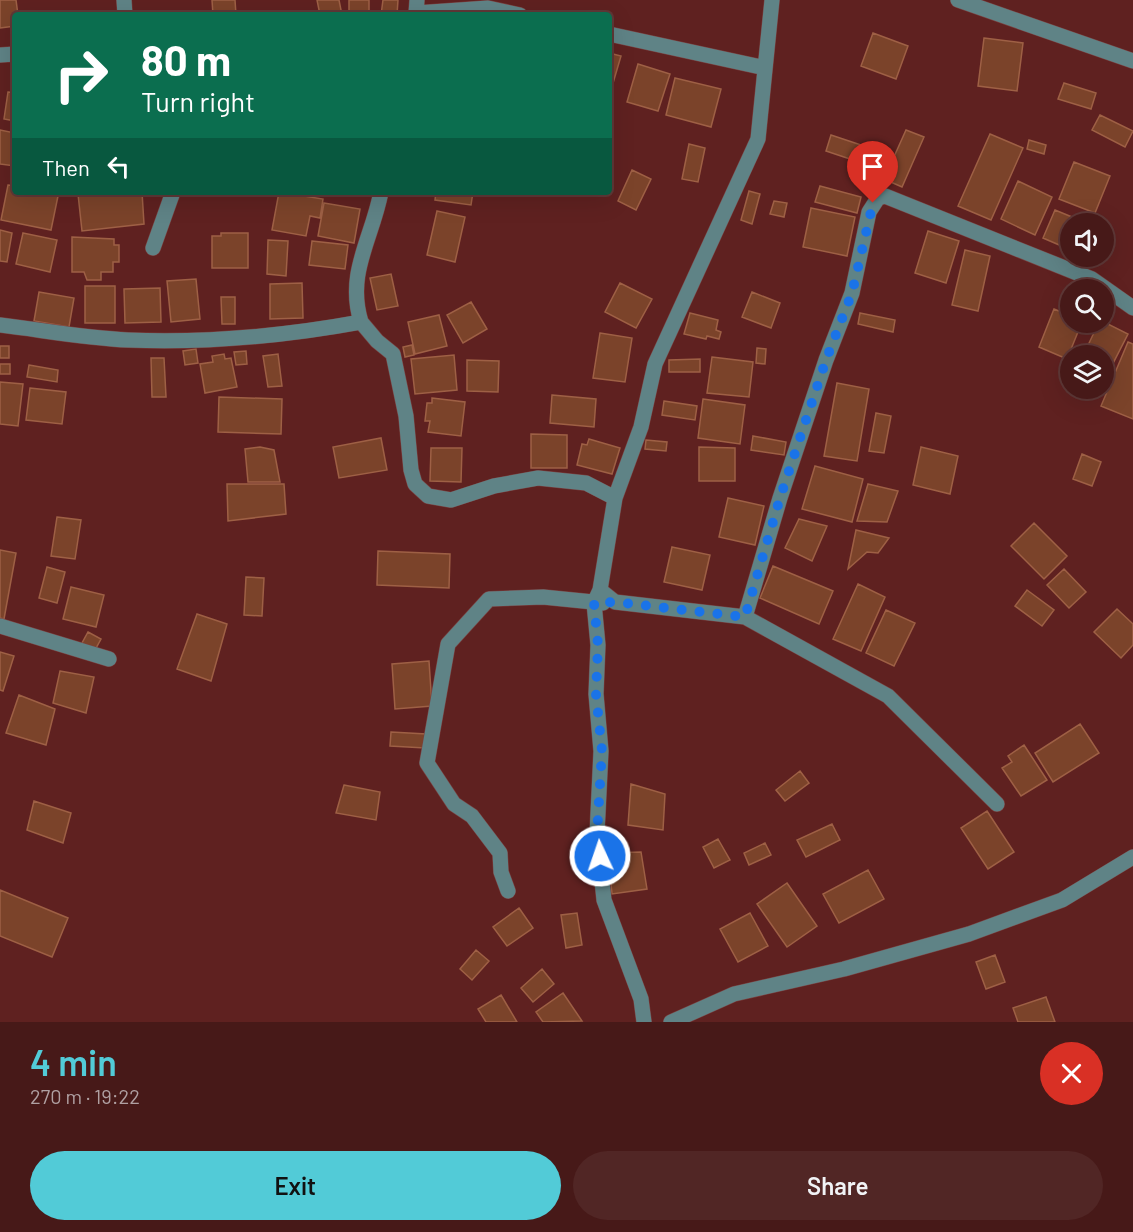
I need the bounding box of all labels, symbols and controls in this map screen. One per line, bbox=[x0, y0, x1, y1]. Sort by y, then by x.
text: 80 m bbox=[141, 34, 231, 84]
icon: right bbox=[42, 36, 120, 114]
text: Turn right bbox=[141, 85, 255, 117]
pin bbox=[847, 141, 898, 203]
icon: left bbox=[102, 150, 135, 183]
icon: arrive bbox=[856, 150, 889, 183]
text: Then bbox=[42, 154, 90, 180]
map controls bbox=[1060, 213, 1114, 399]
button: sound bbox=[1060, 213, 1114, 267]
button: search bbox=[1060, 279, 1114, 333]
button: layers bbox=[1060, 345, 1114, 399]
position arrow bbox=[568, 824, 632, 888]
text: 4 min bbox=[30, 1040, 117, 1083]
button: close bbox=[1040, 1042, 1103, 1105]
text: 270 m · 19:22 bbox=[30, 1084, 140, 1108]
button: Exit bbox=[30, 1151, 561, 1220]
button: Share bbox=[573, 1151, 1103, 1220]

